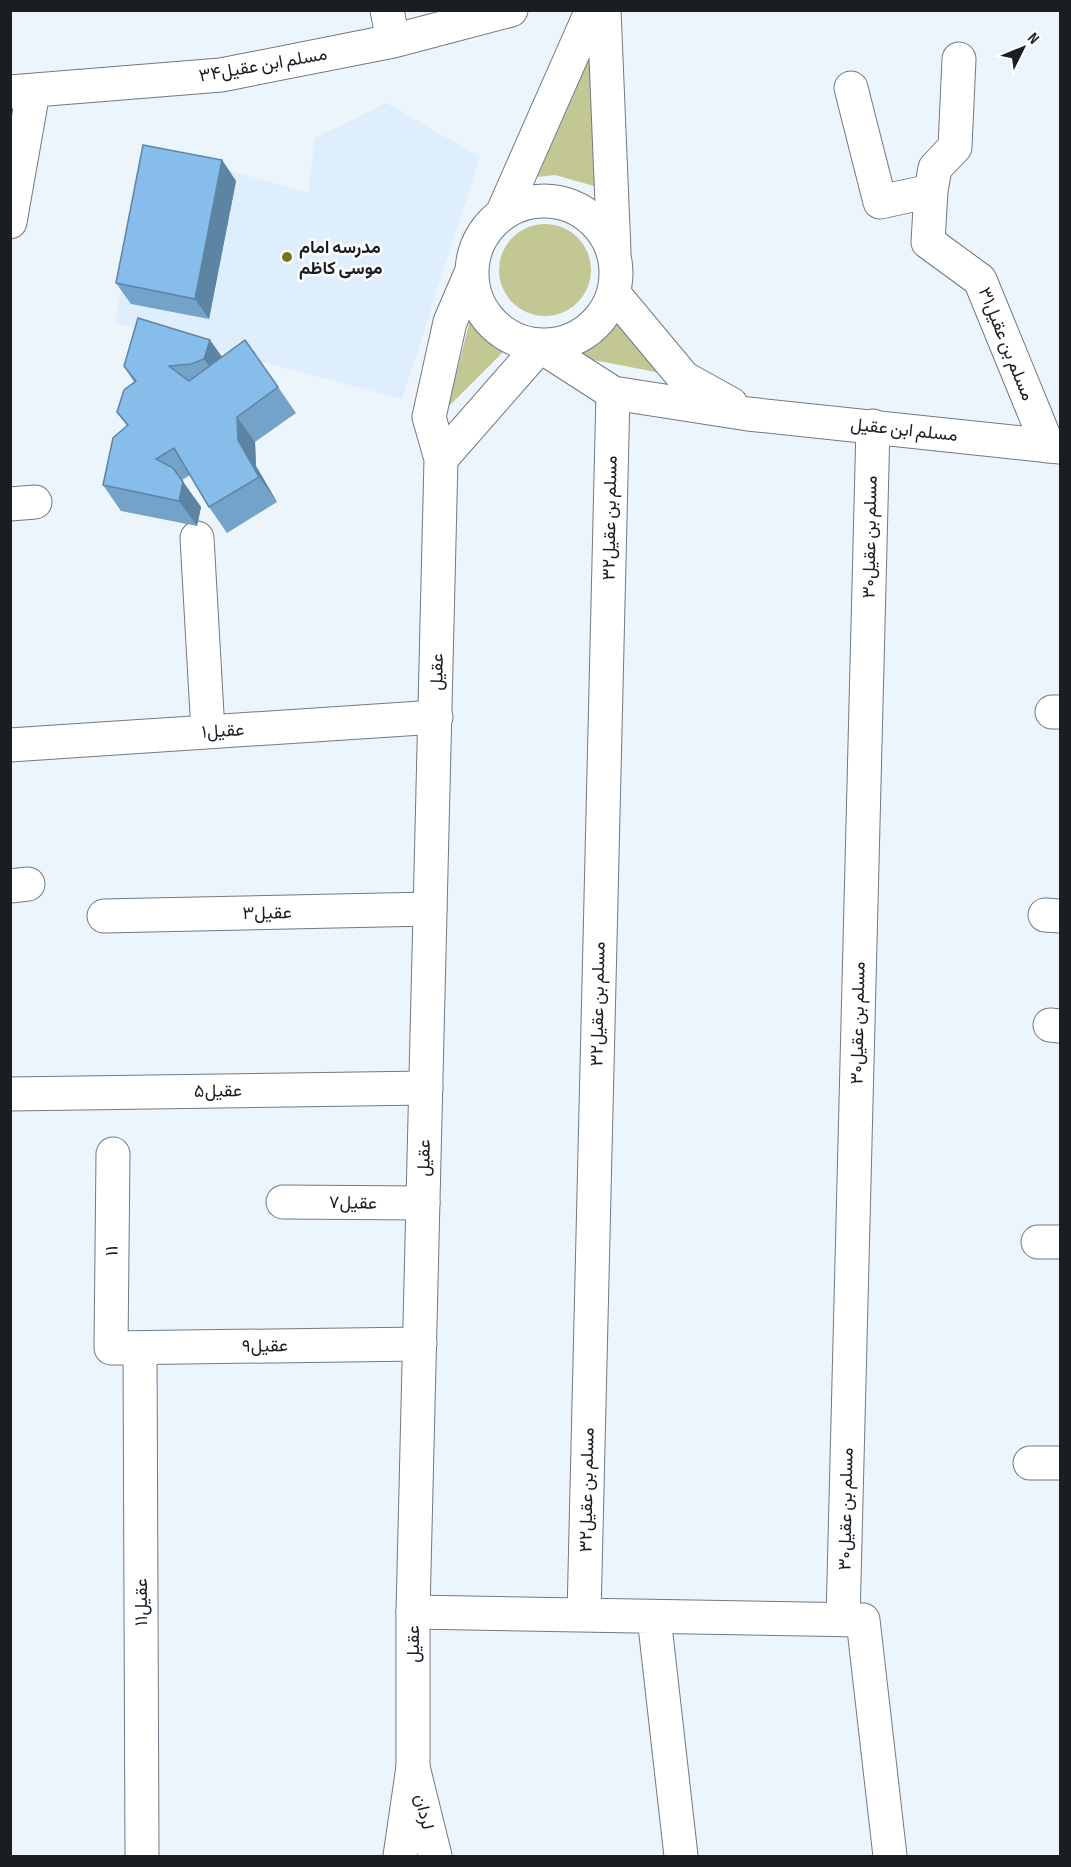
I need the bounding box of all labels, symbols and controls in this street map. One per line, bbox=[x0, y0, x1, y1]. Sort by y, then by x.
north arrow bbox=[993, 18, 1053, 78]
text: N bbox=[1023, 29, 1043, 48]
street label: مسلم ابن عقیل۳۴ bbox=[197, 43, 329, 88]
place label: مدرسه امام موسی کاظم bbox=[299, 237, 383, 280]
marker: مدرسه امام موسی کاظم bbox=[280, 250, 294, 264]
street label: مسلم بن عقیل۳۱ bbox=[973, 284, 1038, 404]
street label: مسلم ابن عقیل bbox=[849, 414, 959, 447]
street label: مسلم بن عقیل۳۲ bbox=[598, 455, 623, 581]
street label: مسلم بن عقیل۳۰ bbox=[858, 475, 883, 599]
street label: عقیل bbox=[426, 653, 448, 691]
street label: عقیل۱ bbox=[201, 719, 245, 743]
street label: عقیل۳ bbox=[242, 902, 292, 924]
street label: مسلم بن عقیل۳۲ bbox=[586, 941, 611, 1067]
street label: مسلم بن عقیل۳۰ bbox=[846, 961, 871, 1085]
street label: عقیل۵ bbox=[194, 1080, 242, 1102]
street label: عقیل bbox=[413, 1139, 435, 1177]
street label: عقیل۷ bbox=[329, 1192, 377, 1214]
street label: ۱۱ bbox=[101, 1246, 123, 1256]
street label: عقیل۹ bbox=[242, 1335, 288, 1357]
street label: مسلم بن عقیل۳۲ bbox=[575, 1427, 600, 1553]
street label: مسلم بن عقیل۳۰ bbox=[834, 1447, 859, 1571]
street label: عقیل۱۱ bbox=[131, 1578, 152, 1626]
street label: عقیل bbox=[403, 1625, 424, 1663]
street label: لردان bbox=[410, 1792, 438, 1832]

